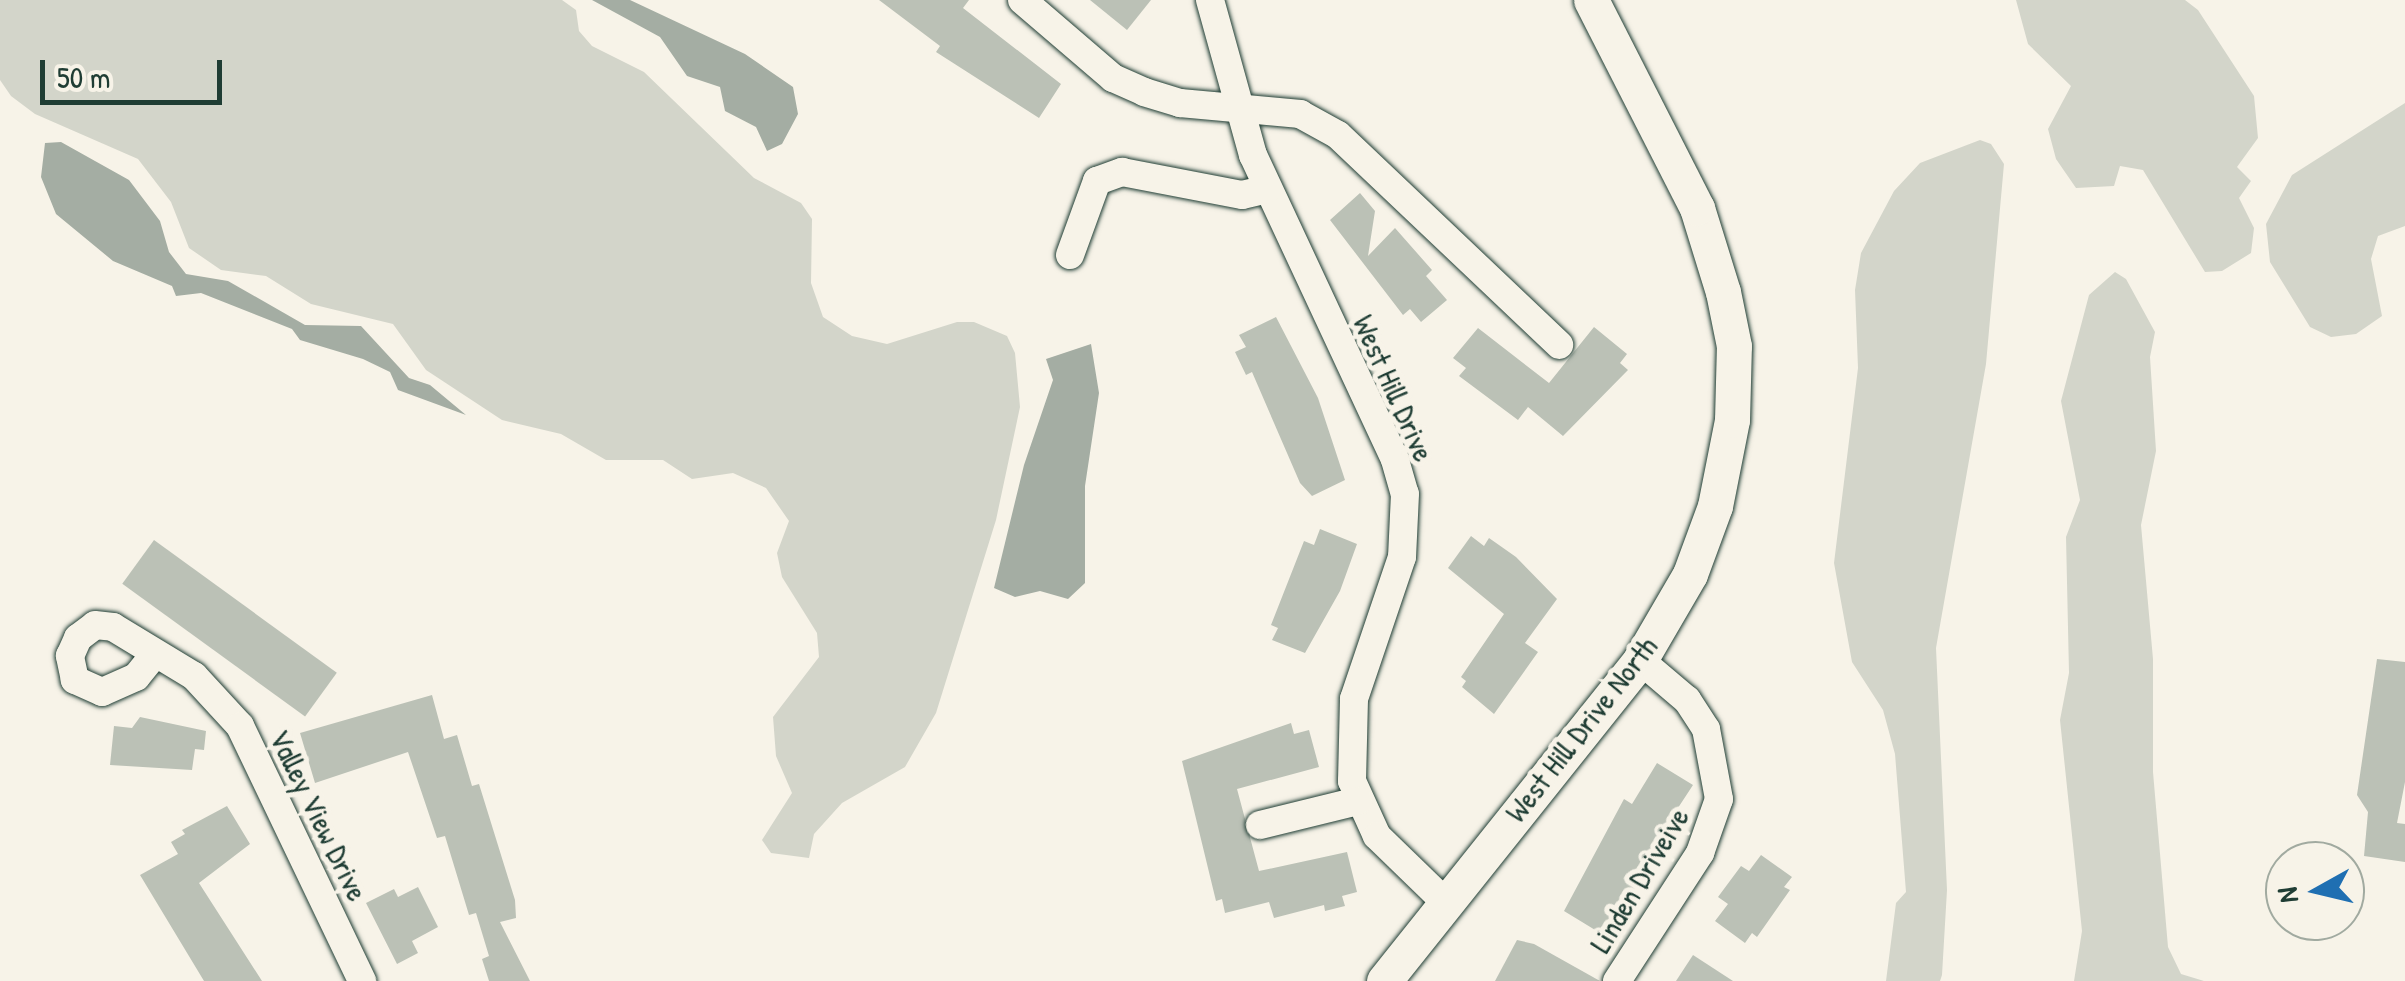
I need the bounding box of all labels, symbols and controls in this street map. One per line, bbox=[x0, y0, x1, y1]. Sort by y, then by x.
scale bar bbox=[45, 40, 228, 102]
text: 50 m bbox=[57, 57, 110, 97]
street label: West Hill Drive bbox=[1346, 309, 1442, 467]
street label: West Hill Drive North bbox=[1497, 629, 1665, 829]
street label: Valley View Drive bbox=[262, 724, 376, 906]
street label: Linden Driveive bbox=[1582, 801, 1696, 959]
north arrow bbox=[2265, 841, 2365, 941]
text: N bbox=[2267, 885, 2307, 905]

